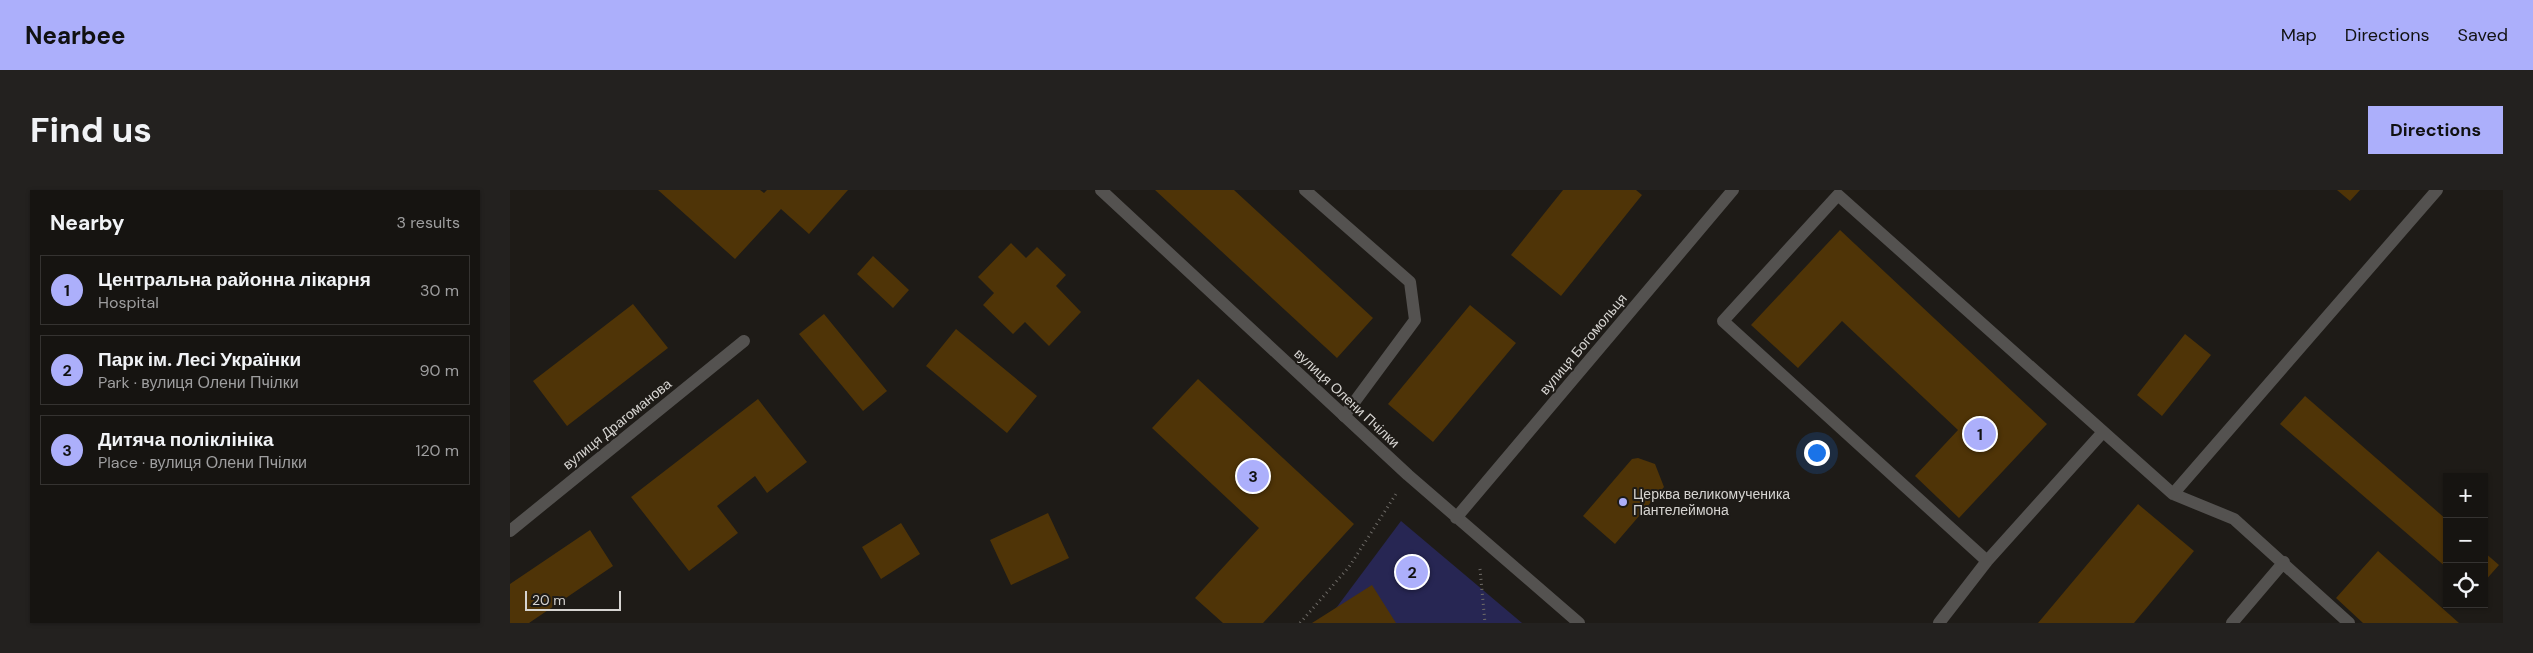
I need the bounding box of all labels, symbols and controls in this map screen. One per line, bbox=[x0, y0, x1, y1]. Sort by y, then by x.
text: Nearbee bbox=[25, 20, 125, 51]
text: Map bbox=[2281, 23, 2317, 47]
text: Directions bbox=[2345, 23, 2430, 47]
text: Saved bbox=[2458, 23, 2508, 47]
button: Directions bbox=[2368, 106, 2503, 154]
text: Find us bbox=[30, 107, 152, 153]
text: Nearby bbox=[50, 209, 124, 237]
text: 3 results bbox=[397, 212, 460, 233]
text: Центральна районна лікарня bbox=[98, 267, 371, 292]
text: 1 bbox=[64, 280, 70, 301]
text: 30 m bbox=[420, 280, 459, 301]
street label: вулиця Богомольця bbox=[1535, 290, 1631, 398]
text: Hospital bbox=[98, 292, 159, 313]
street label: вулиця Олени Пчілки bbox=[1291, 344, 1403, 452]
text: Парк ім. Лесі Українки bbox=[98, 347, 301, 372]
text: 2 bbox=[62, 360, 72, 381]
text: 90 m bbox=[419, 360, 459, 381]
text: Park · вулиця Олени Пчілки bbox=[98, 372, 299, 393]
street label: вулиця Драгоманова bbox=[559, 374, 675, 473]
pin: 1 bbox=[1964, 415, 1996, 453]
text: Дитяча поліклініка bbox=[98, 427, 274, 452]
text: 3 bbox=[62, 440, 72, 461]
text: 120 m bbox=[415, 440, 459, 461]
your location bbox=[1804, 440, 1830, 466]
text: Place · вулиця Олени Пчілки bbox=[98, 452, 307, 473]
pin: 3 bbox=[1237, 457, 1269, 495]
map controls bbox=[2443, 473, 2488, 608]
button: + bbox=[2443, 473, 2488, 518]
place label: Церква великомученика Пантелеймона bbox=[1633, 485, 1790, 519]
marker: Церква великомученика Пантелеймона bbox=[1617, 496, 1629, 508]
button: − bbox=[2443, 518, 2488, 563]
pin: 2 bbox=[1396, 553, 1428, 591]
button: locate bbox=[2443, 563, 2488, 608]
scale bar bbox=[525, 588, 621, 611]
text: 20 m bbox=[532, 591, 566, 609]

